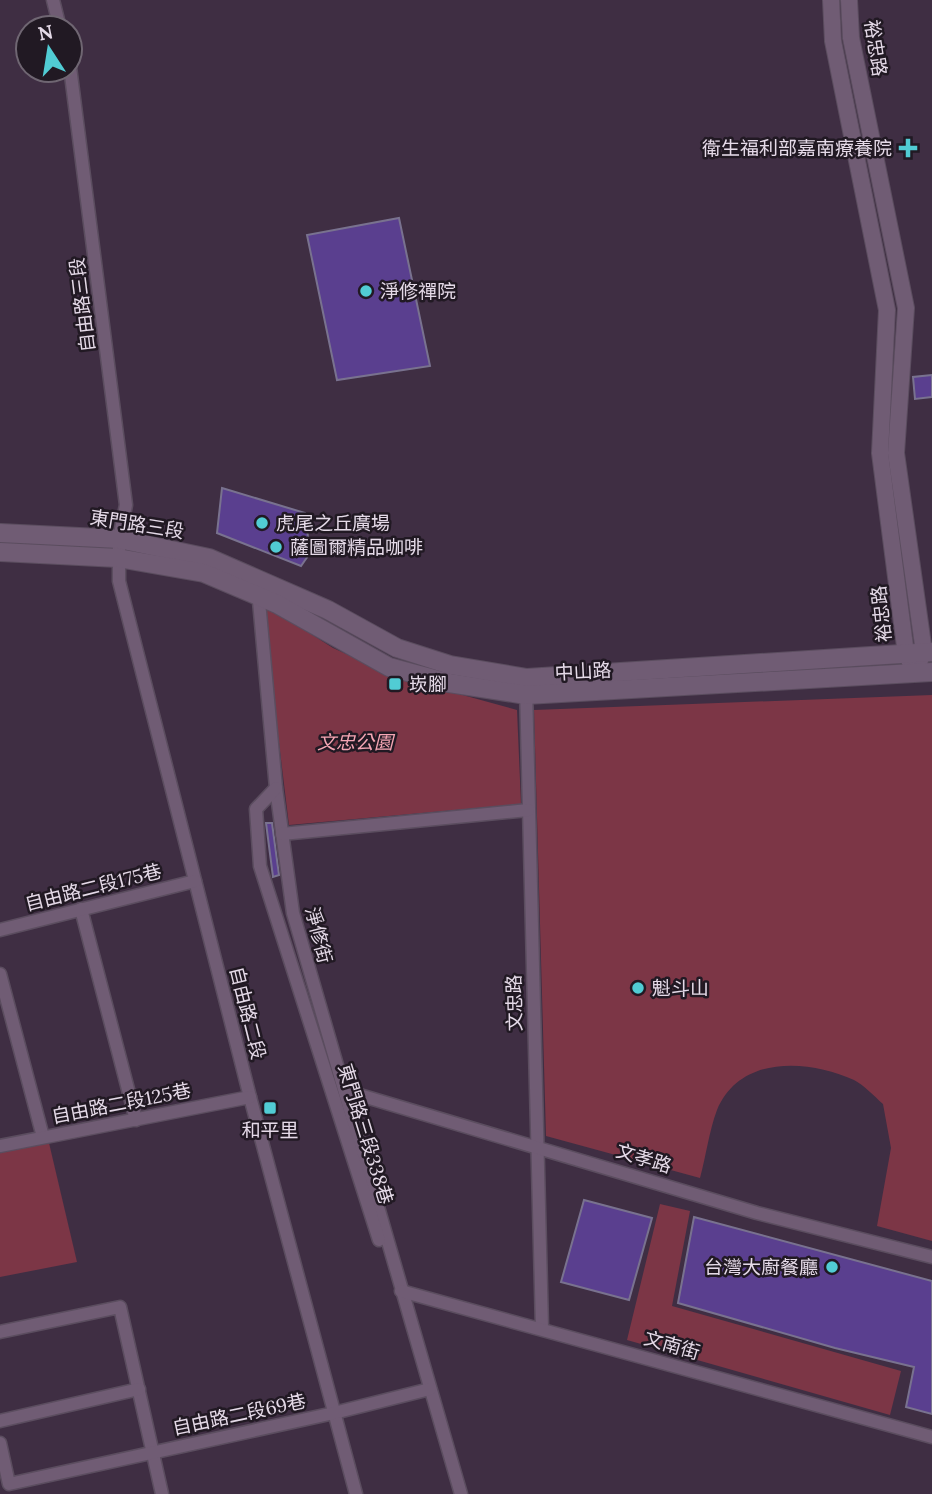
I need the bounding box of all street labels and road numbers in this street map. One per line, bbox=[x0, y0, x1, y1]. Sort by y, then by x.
street label: 裕忠路 bbox=[860, 18, 892, 78]
street label: 自由路三段 bbox=[64, 256, 100, 354]
street label: 東門路三段 bbox=[88, 505, 186, 543]
street label: 裕忠路 bbox=[866, 584, 896, 644]
street label: 中山路 bbox=[554, 658, 612, 684]
street label: 自由路二段175巷 bbox=[22, 858, 164, 916]
street label: 淨修街 bbox=[300, 904, 338, 966]
street label: 自由路二段 bbox=[225, 964, 271, 1062]
street label: 文忠路 bbox=[502, 974, 526, 1032]
street label: 東門路三段338巷 bbox=[333, 1061, 399, 1207]
street label: 自由路二段125巷 bbox=[49, 1078, 193, 1128]
street label: 文孝路 bbox=[613, 1138, 675, 1178]
street label: 文南街 bbox=[641, 1326, 703, 1364]
street label: 自由路二段69巷 bbox=[170, 1388, 308, 1440]

